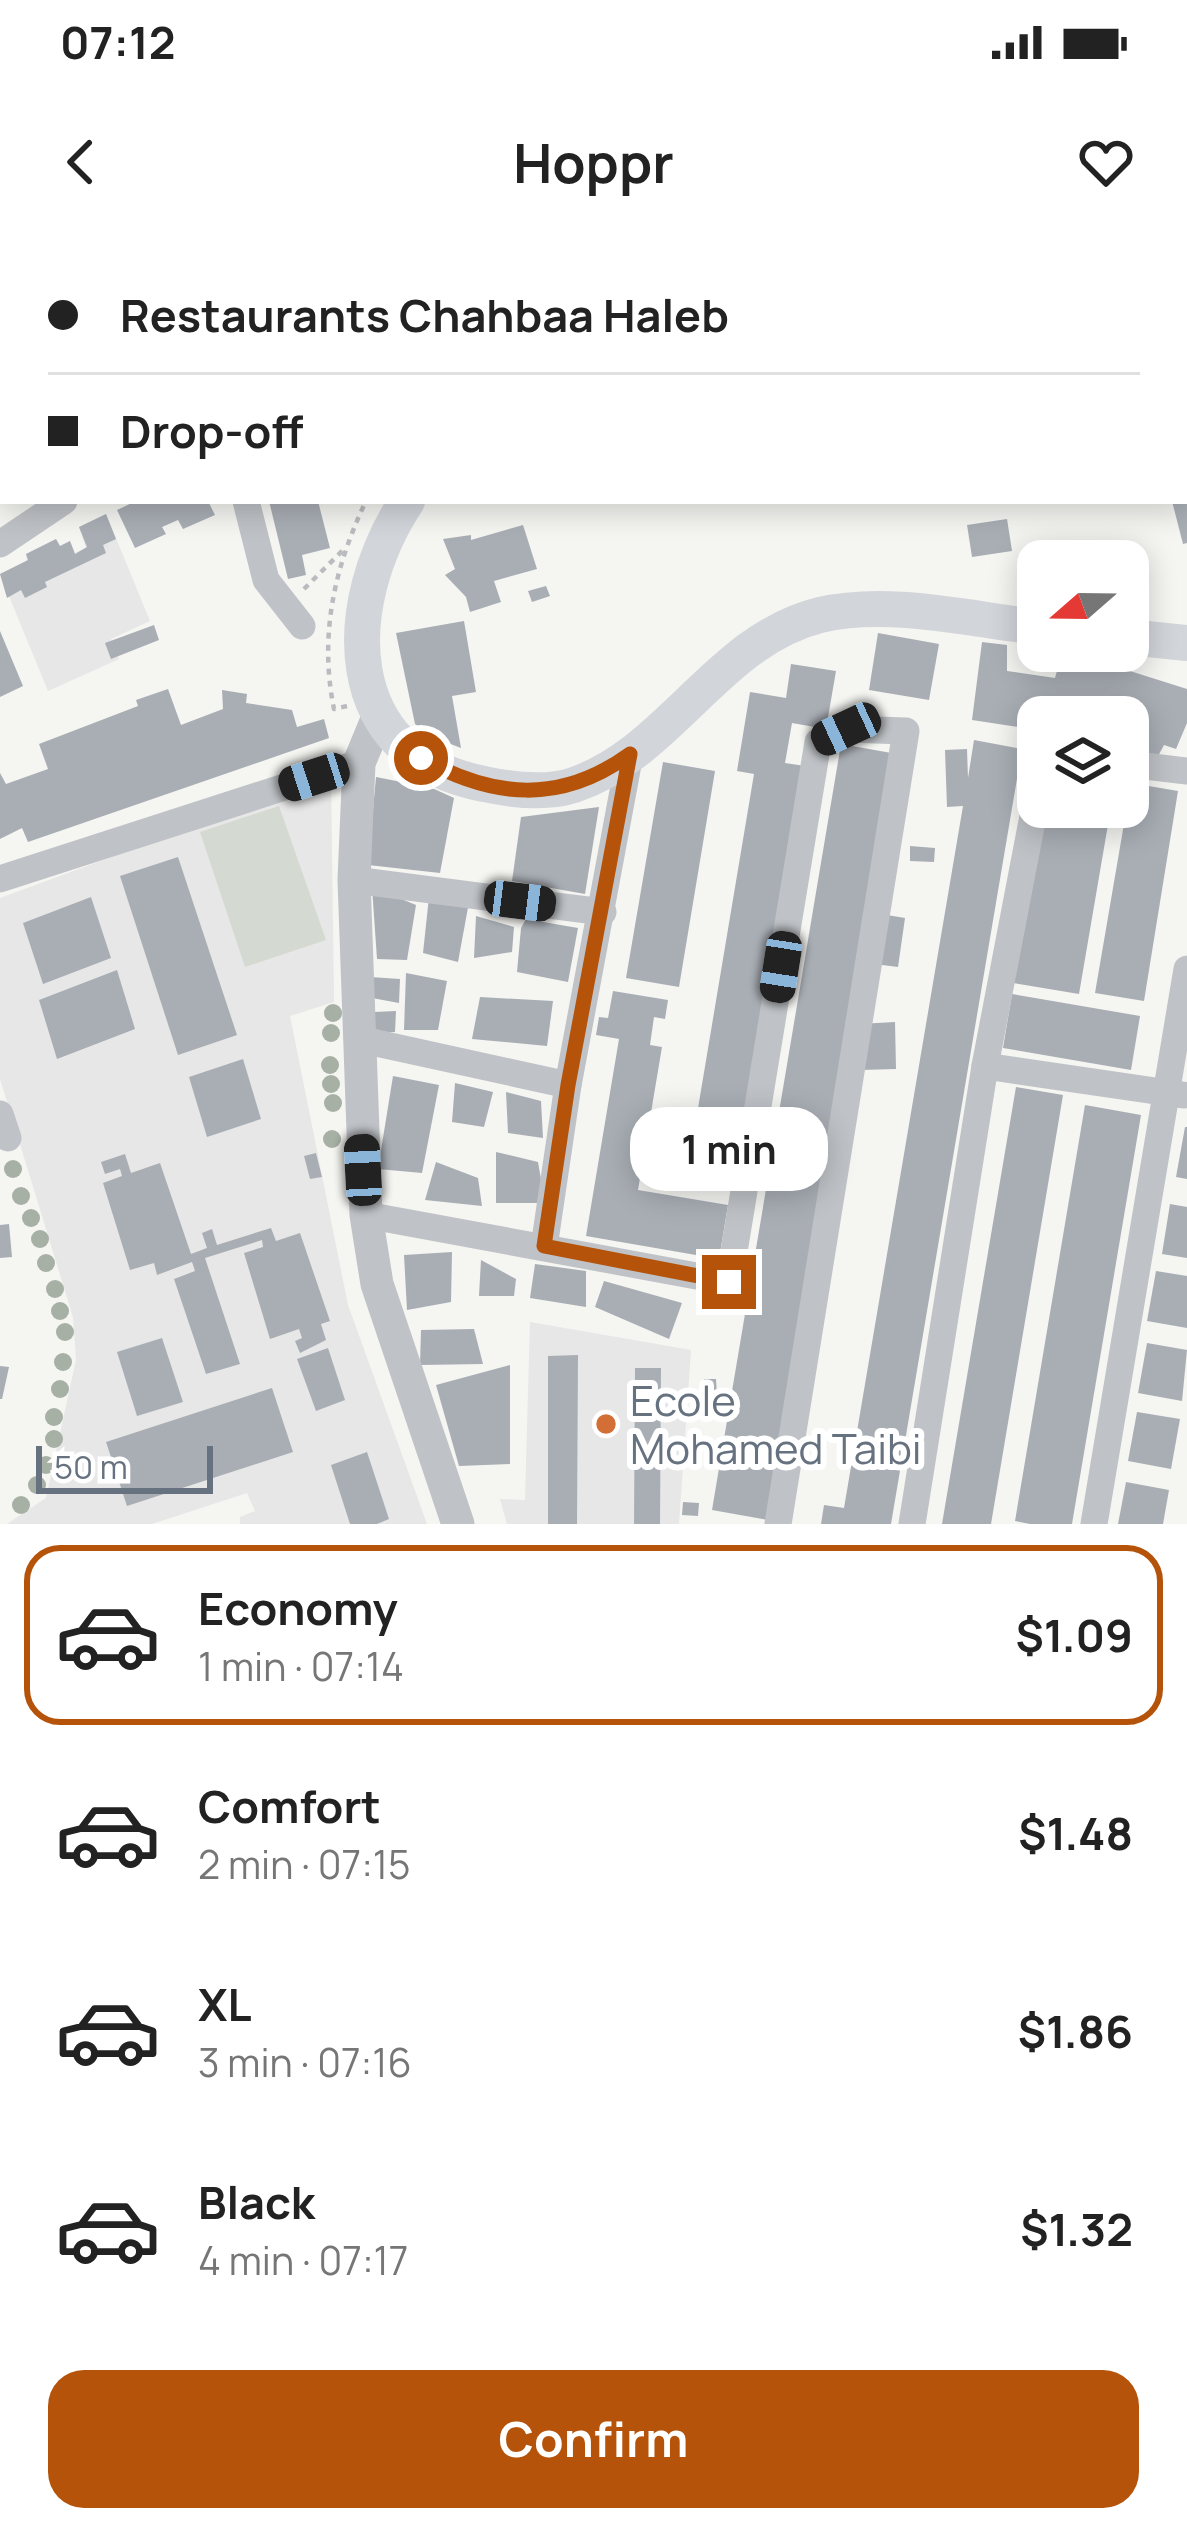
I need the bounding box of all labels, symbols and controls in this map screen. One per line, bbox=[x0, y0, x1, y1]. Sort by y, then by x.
text: 07:12 bbox=[60, 11, 176, 73]
text: Hoppr bbox=[513, 125, 674, 199]
icon: back bbox=[48, 129, 114, 195]
icon: heart bbox=[1073, 129, 1139, 195]
text: Restaurants Chahbaa Haleb bbox=[120, 284, 729, 346]
text: Drop-off bbox=[120, 400, 303, 462]
north arrow bbox=[1017, 540, 1149, 672]
map controls bbox=[1017, 540, 1149, 828]
button: layers bbox=[1017, 696, 1149, 828]
car bbox=[806, 697, 886, 761]
route start bbox=[394, 731, 448, 785]
car bbox=[274, 749, 354, 805]
car bbox=[482, 879, 558, 923]
car bbox=[758, 929, 804, 1005]
callout: 1 min bbox=[630, 1108, 828, 1192]
text: 1 min bbox=[681, 1122, 777, 1176]
car bbox=[343, 1133, 383, 1207]
route end bbox=[702, 1255, 756, 1309]
place label: Ecole Mohamed Taibi bbox=[630, 1371, 922, 1477]
marker: Ecole Mohamed Taibi bbox=[593, 1411, 619, 1437]
scale bar bbox=[36, 1440, 213, 1493]
text: 50 m bbox=[54, 1444, 128, 1489]
text: Economy bbox=[198, 1577, 398, 1639]
icon: car bbox=[54, 1581, 162, 1689]
text: $1.09 bbox=[1016, 1604, 1133, 1666]
text: 1 min · 07:14 bbox=[198, 1639, 404, 1693]
text: Comfort bbox=[198, 1775, 381, 1837]
icon: car bbox=[54, 1779, 162, 1887]
text: $1.48 bbox=[1018, 1802, 1133, 1864]
text: 2 min · 07:15 bbox=[198, 1837, 411, 1891]
text: XL bbox=[198, 1973, 252, 2035]
icon: car bbox=[54, 1977, 162, 2085]
text: $1.86 bbox=[1018, 2000, 1133, 2062]
text: 3 min · 07:16 bbox=[198, 2035, 412, 2089]
text: Black bbox=[198, 2171, 315, 2233]
icon: car bbox=[54, 2175, 162, 2283]
text: $1.32 bbox=[1020, 2198, 1133, 2260]
text: 4 min · 07:17 bbox=[198, 2233, 408, 2287]
button: Confirm bbox=[48, 2370, 1139, 2508]

